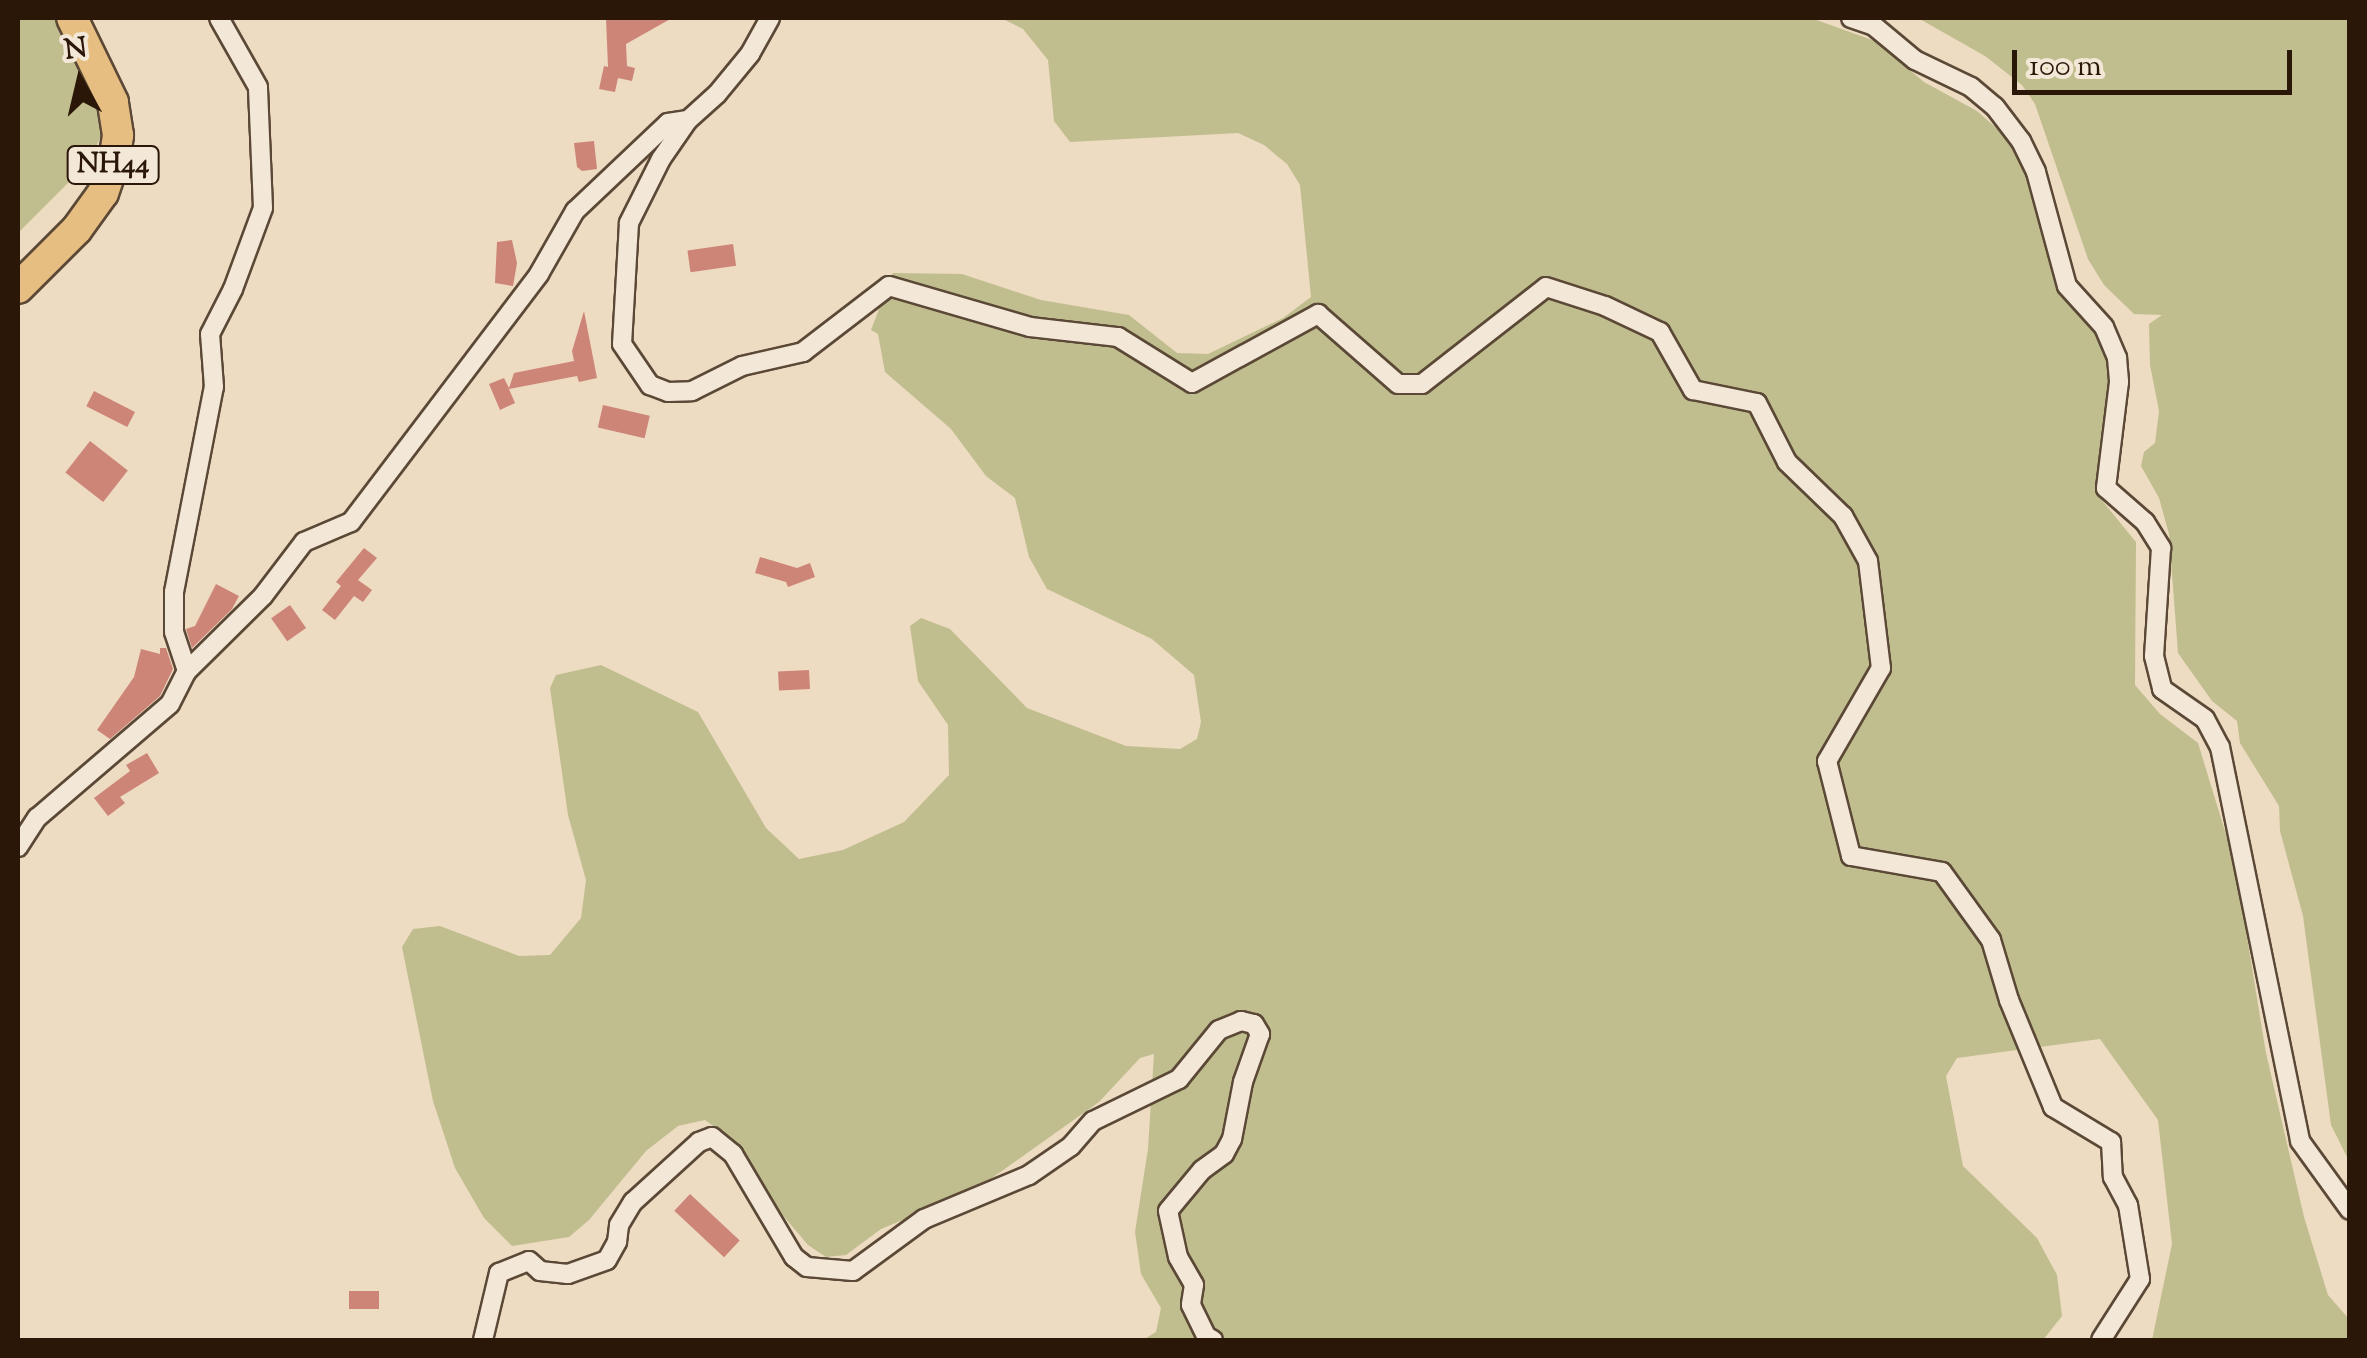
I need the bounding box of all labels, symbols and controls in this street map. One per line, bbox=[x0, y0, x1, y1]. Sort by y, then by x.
text: N bbox=[62, 29, 90, 72]
north arrow bbox=[30, 30, 130, 130]
scale bar bbox=[2017, 30, 2297, 92]
text: 100 m bbox=[2029, 46, 2102, 89]
road number: NH44 bbox=[66, 142, 160, 188]

